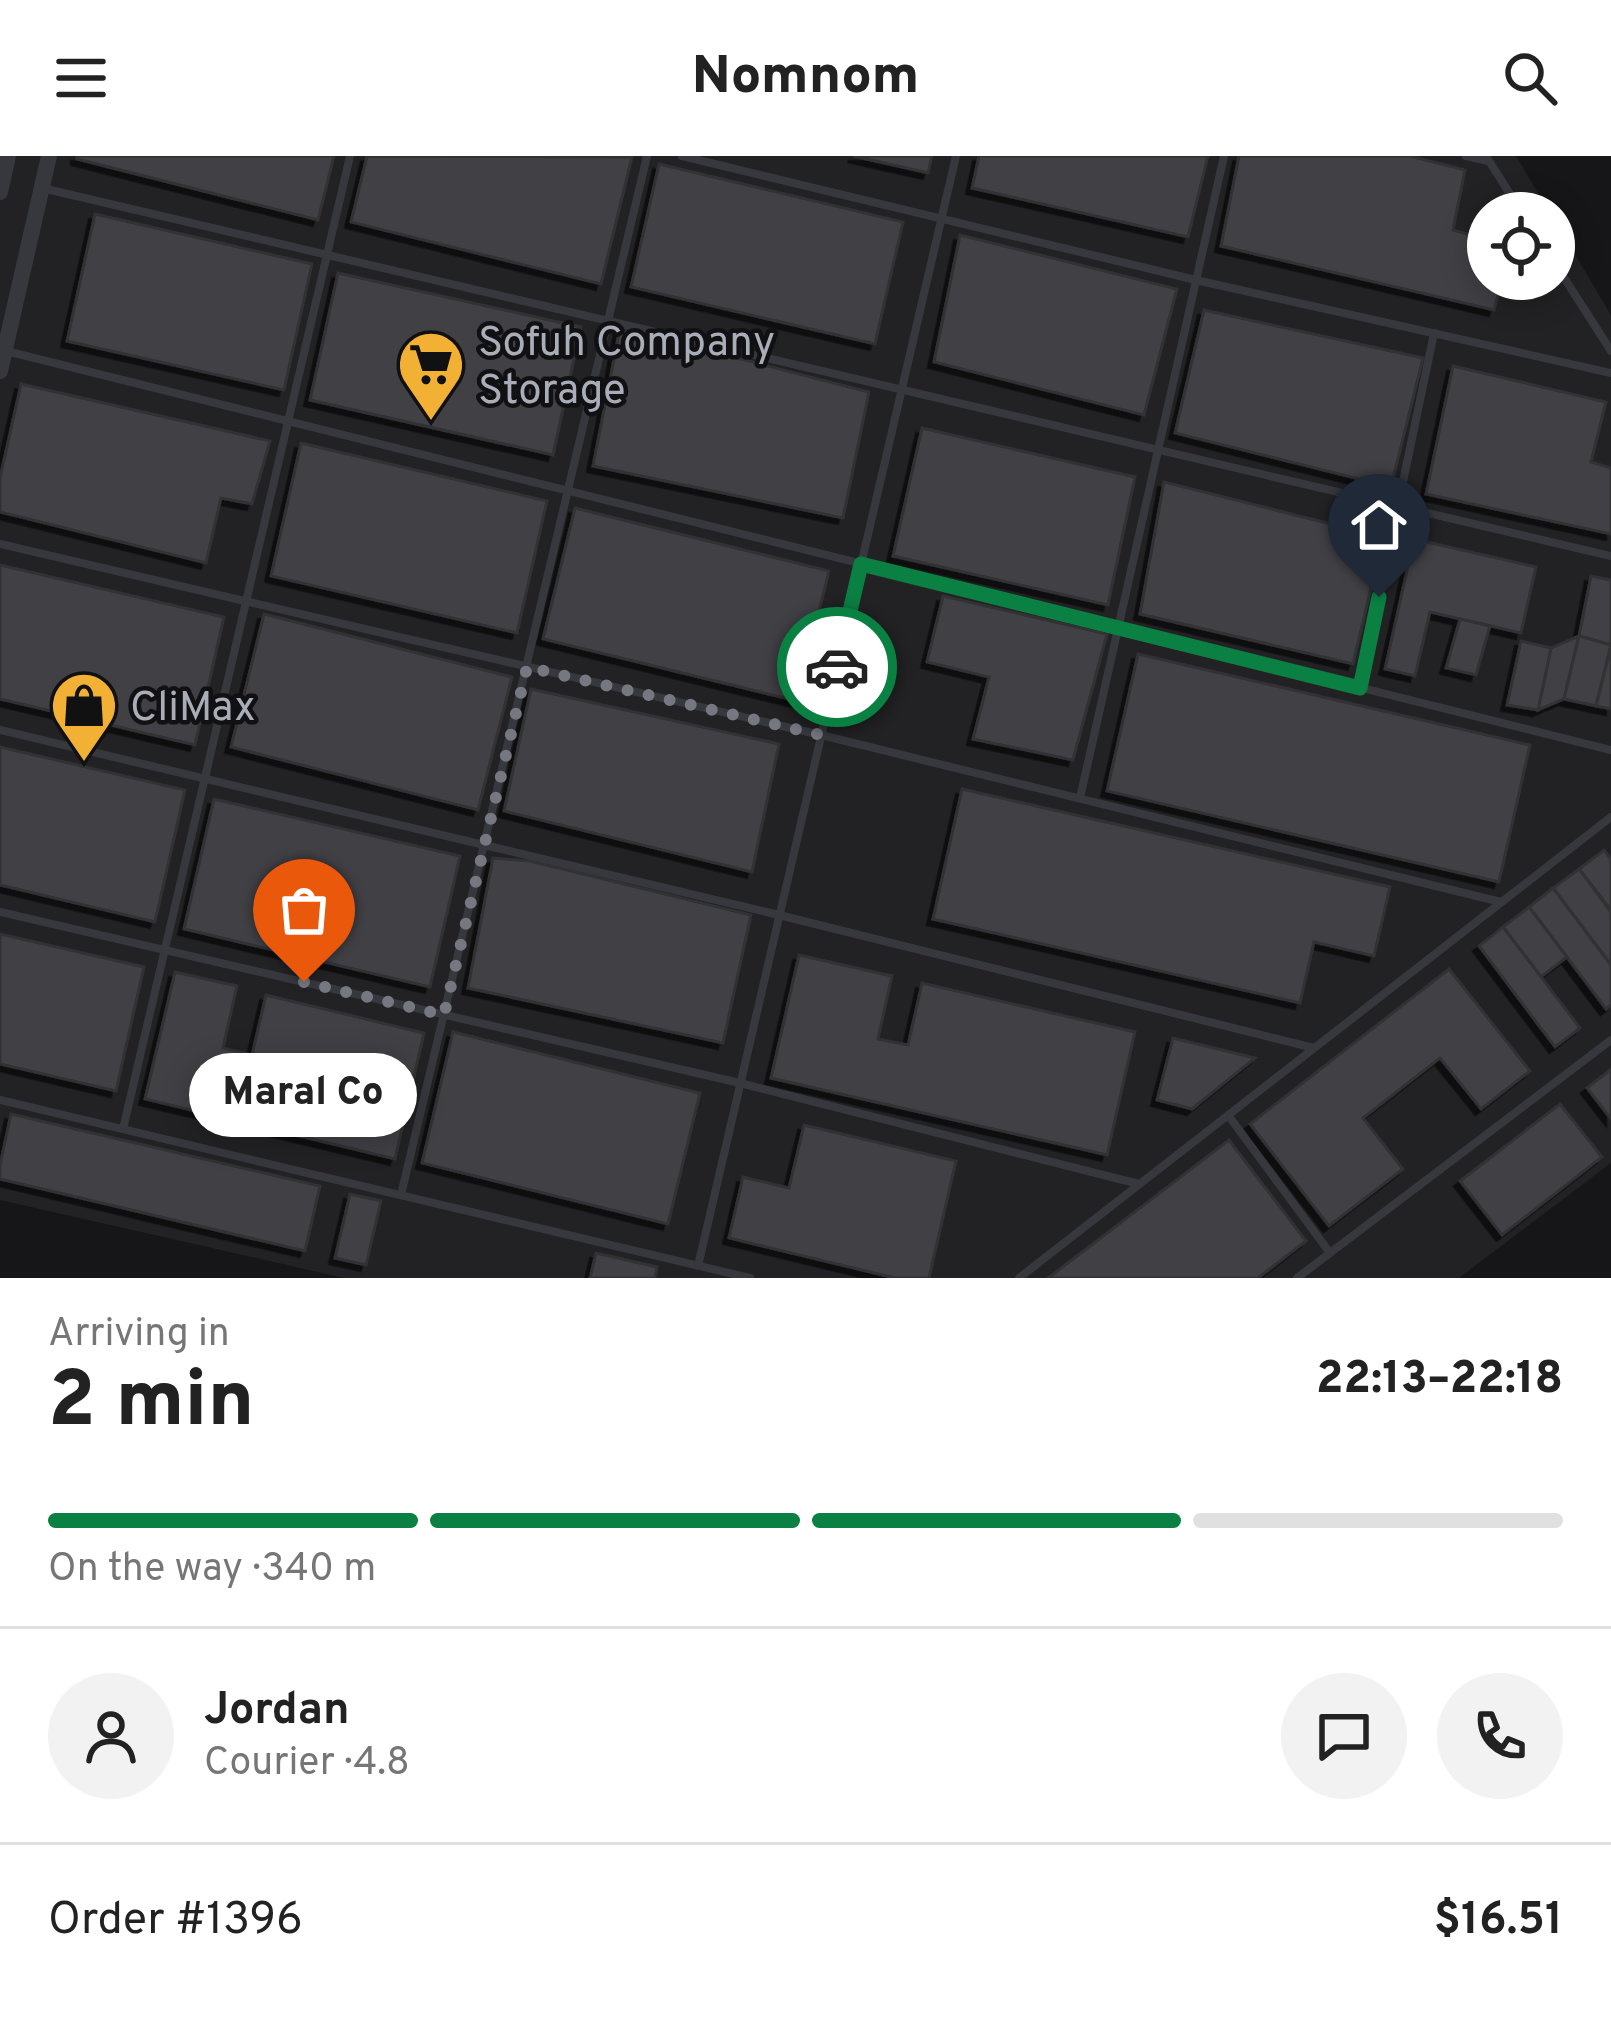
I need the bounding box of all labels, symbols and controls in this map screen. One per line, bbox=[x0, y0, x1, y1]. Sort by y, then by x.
text: Nomnom bbox=[692, 44, 919, 113]
icon: menu bbox=[48, 45, 114, 111]
icon: search bbox=[1497, 45, 1563, 111]
map controls bbox=[1467, 192, 1575, 300]
button: locate bbox=[1467, 192, 1575, 300]
place label: Sofuh Company Storage bbox=[478, 318, 775, 419]
supermarket icon: Sofuh Company Storage bbox=[396, 329, 466, 423]
pin bbox=[1328, 474, 1430, 597]
icon: home bbox=[1346, 492, 1412, 558]
courier bbox=[777, 607, 897, 727]
icon: car bbox=[804, 634, 870, 700]
shop icon: CliMax bbox=[49, 670, 119, 764]
place label: CliMax bbox=[130, 683, 256, 736]
pin bbox=[253, 859, 355, 982]
icon: bag bbox=[271, 877, 337, 943]
callout: Maral Co bbox=[190, 1054, 418, 1138]
text: Maral Co bbox=[222, 1070, 384, 1119]
text: Arriving in bbox=[48, 1311, 230, 1360]
text: 22:13–22:18 bbox=[1316, 1352, 1563, 1409]
text: 2 min bbox=[48, 1355, 254, 1454]
text: On the way · 340 m bbox=[48, 1546, 376, 1595]
button: person bbox=[48, 1673, 174, 1799]
button: chat bbox=[1281, 1673, 1407, 1799]
button: phone bbox=[1437, 1673, 1563, 1799]
text: Jordan bbox=[204, 1683, 350, 1740]
text: Courier · 4.8 bbox=[204, 1740, 410, 1789]
text: Order #1396 bbox=[48, 1893, 303, 1950]
text: $16.51 bbox=[1434, 1893, 1563, 1950]

